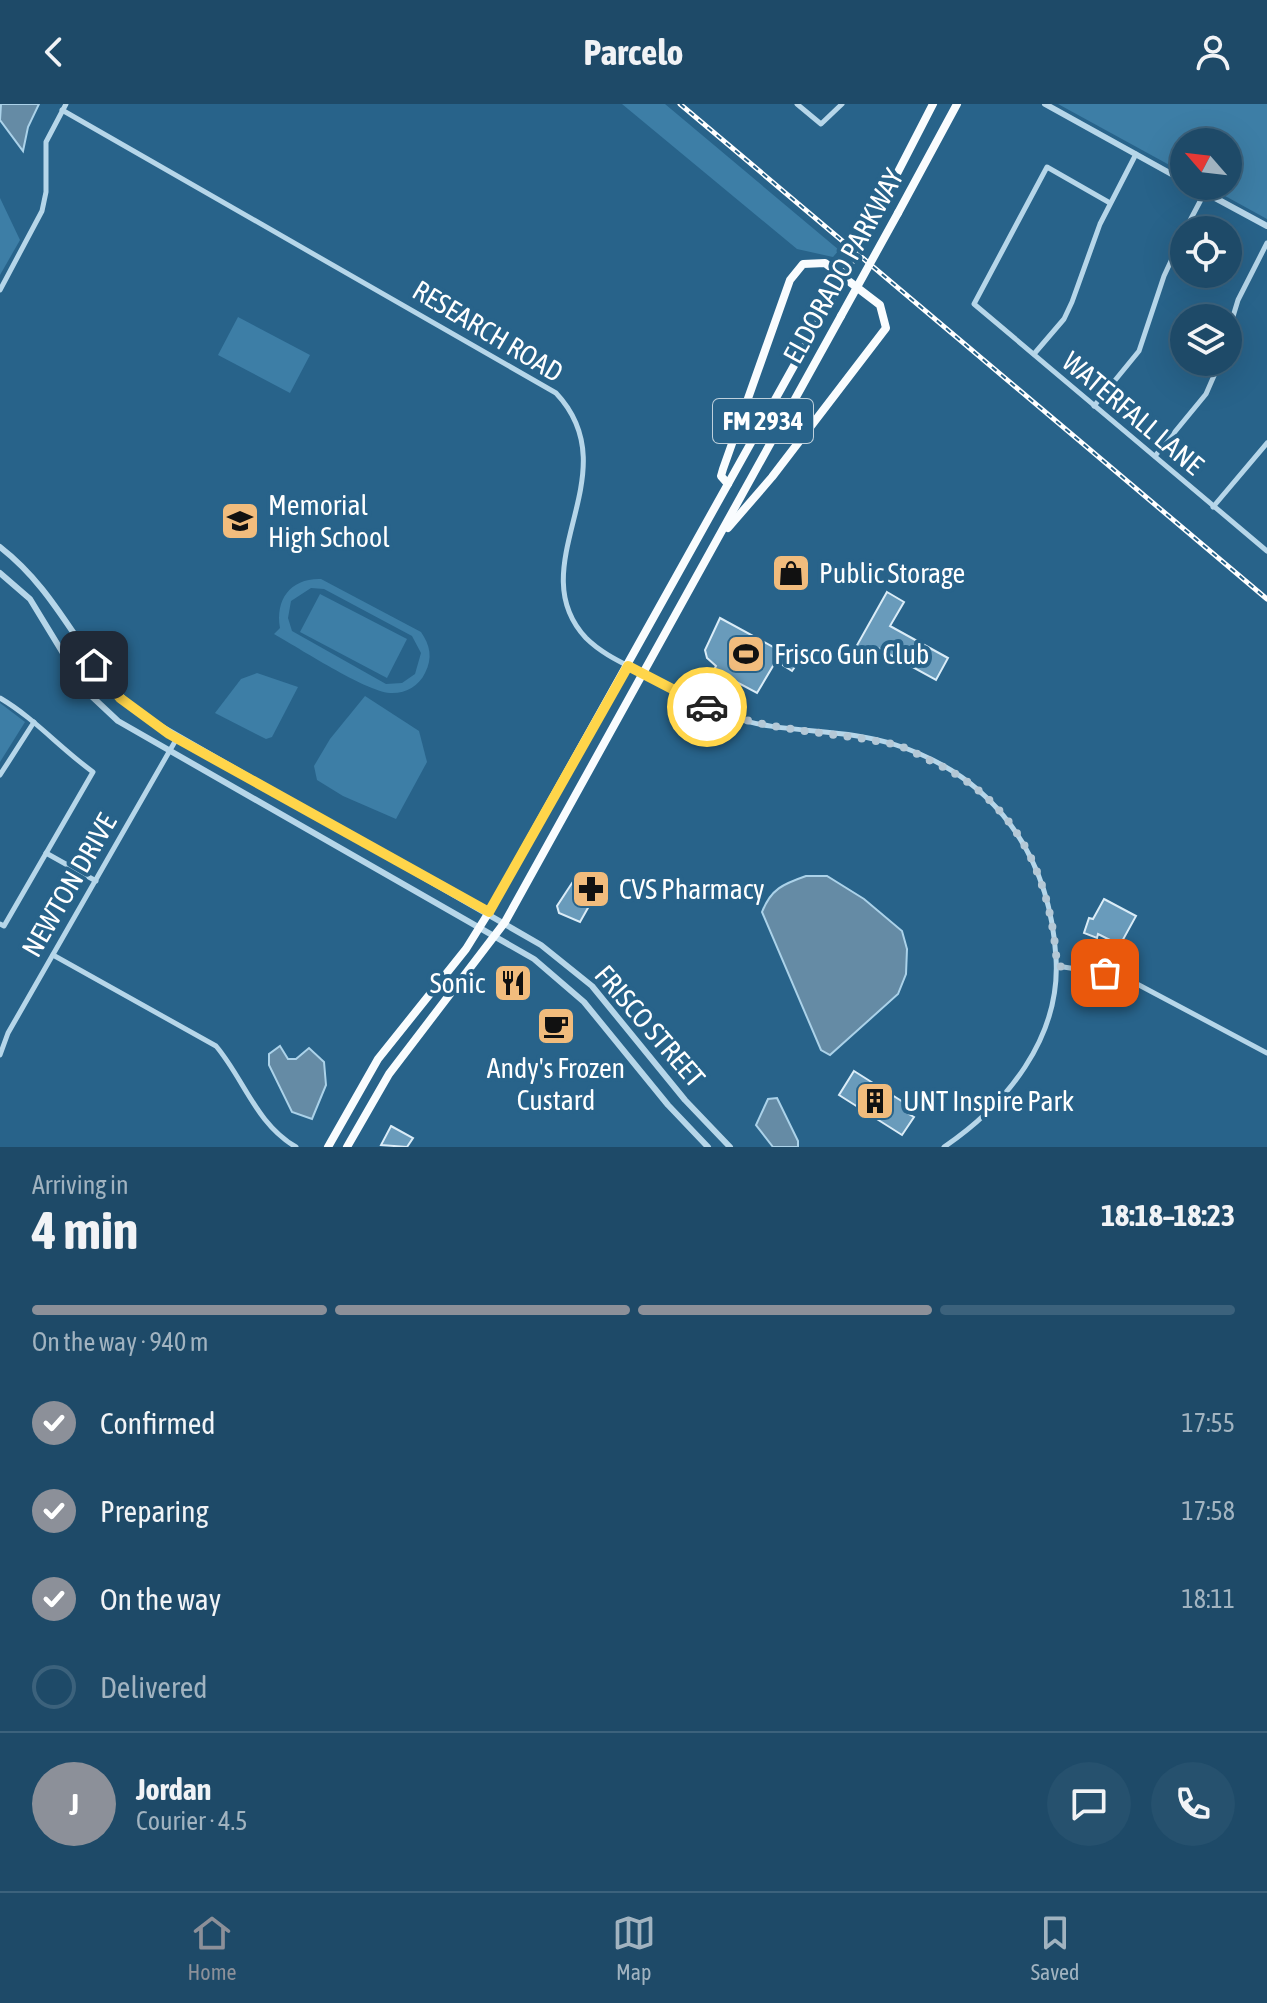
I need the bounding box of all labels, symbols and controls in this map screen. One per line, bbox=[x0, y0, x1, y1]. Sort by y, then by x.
icon: back bbox=[32, 30, 76, 74]
icon: person bbox=[1191, 30, 1235, 74]
text: Parcelo bbox=[583, 31, 684, 73]
north arrow bbox=[1170, 128, 1242, 200]
map controls bbox=[1170, 128, 1242, 376]
street label: ELDORADO PARKWAY bbox=[776, 163, 910, 369]
button: locate bbox=[1170, 216, 1242, 288]
street label: RESEARCH ROAD bbox=[407, 274, 569, 388]
button: layers bbox=[1170, 304, 1242, 376]
street label: WATERFALL LANE bbox=[1056, 345, 1210, 481]
road number: FM 2934 bbox=[713, 399, 813, 443]
place label: Memorial High School bbox=[268, 489, 390, 553]
school or university icon: Memorial High School bbox=[219, 500, 261, 542]
shop icon: Public Storage bbox=[770, 552, 812, 594]
place label: Public Storage bbox=[819, 557, 965, 589]
pin bbox=[60, 631, 128, 699]
sports icon: Frisco Gun Club bbox=[725, 633, 767, 675]
place label: Frisco Gun Club bbox=[774, 638, 929, 670]
icon: home bbox=[72, 643, 116, 687]
courier bbox=[667, 667, 747, 747]
icon: car bbox=[685, 685, 729, 729]
street label: NEWTON DRIVE bbox=[15, 808, 123, 962]
pharmacy icon: CVS Pharmacy bbox=[570, 868, 612, 910]
place label: CVS Pharmacy bbox=[619, 873, 765, 905]
pin bbox=[1071, 939, 1139, 1007]
icon: bag bbox=[1083, 951, 1127, 995]
street label: FRISCO STREET bbox=[589, 959, 711, 1093]
restaurant icon: Sonic bbox=[492, 962, 534, 1004]
place label: Sonic bbox=[430, 967, 486, 999]
cafe icon: Andy's Frozen Custard bbox=[535, 1005, 577, 1047]
place label: Andy's Frozen Custard bbox=[487, 1052, 625, 1116]
building icon: UNT Inspire Park bbox=[854, 1080, 896, 1122]
place label: UNT Inspire Park bbox=[903, 1085, 1074, 1117]
text: Arriving in bbox=[32, 1170, 129, 1200]
text: 18:18–18:23 bbox=[1101, 1198, 1235, 1232]
text: 4 min bbox=[32, 1200, 138, 1260]
text: On the way · 940 m bbox=[32, 1327, 209, 1357]
icon: check bbox=[32, 1401, 76, 1445]
text: Confirmed bbox=[100, 1406, 215, 1440]
text: 17:55 bbox=[1181, 1408, 1235, 1438]
icon: check bbox=[32, 1489, 76, 1533]
text: Preparing bbox=[100, 1494, 209, 1528]
text: 17:58 bbox=[1181, 1496, 1235, 1526]
icon: check bbox=[32, 1577, 76, 1621]
text: On the way bbox=[100, 1582, 221, 1616]
text: 18:11 bbox=[1181, 1584, 1235, 1614]
text: Delivered bbox=[100, 1670, 208, 1704]
button: chat bbox=[1047, 1762, 1131, 1846]
button: phone bbox=[1151, 1762, 1235, 1846]
text: Jordan bbox=[136, 1772, 211, 1806]
text: J bbox=[69, 1787, 79, 1821]
text: Courier · 4.5 bbox=[136, 1806, 247, 1836]
tab: Home bbox=[188, 1911, 237, 1985]
tab: Map bbox=[612, 1911, 656, 1985]
tab: Saved bbox=[1031, 1911, 1079, 1985]

